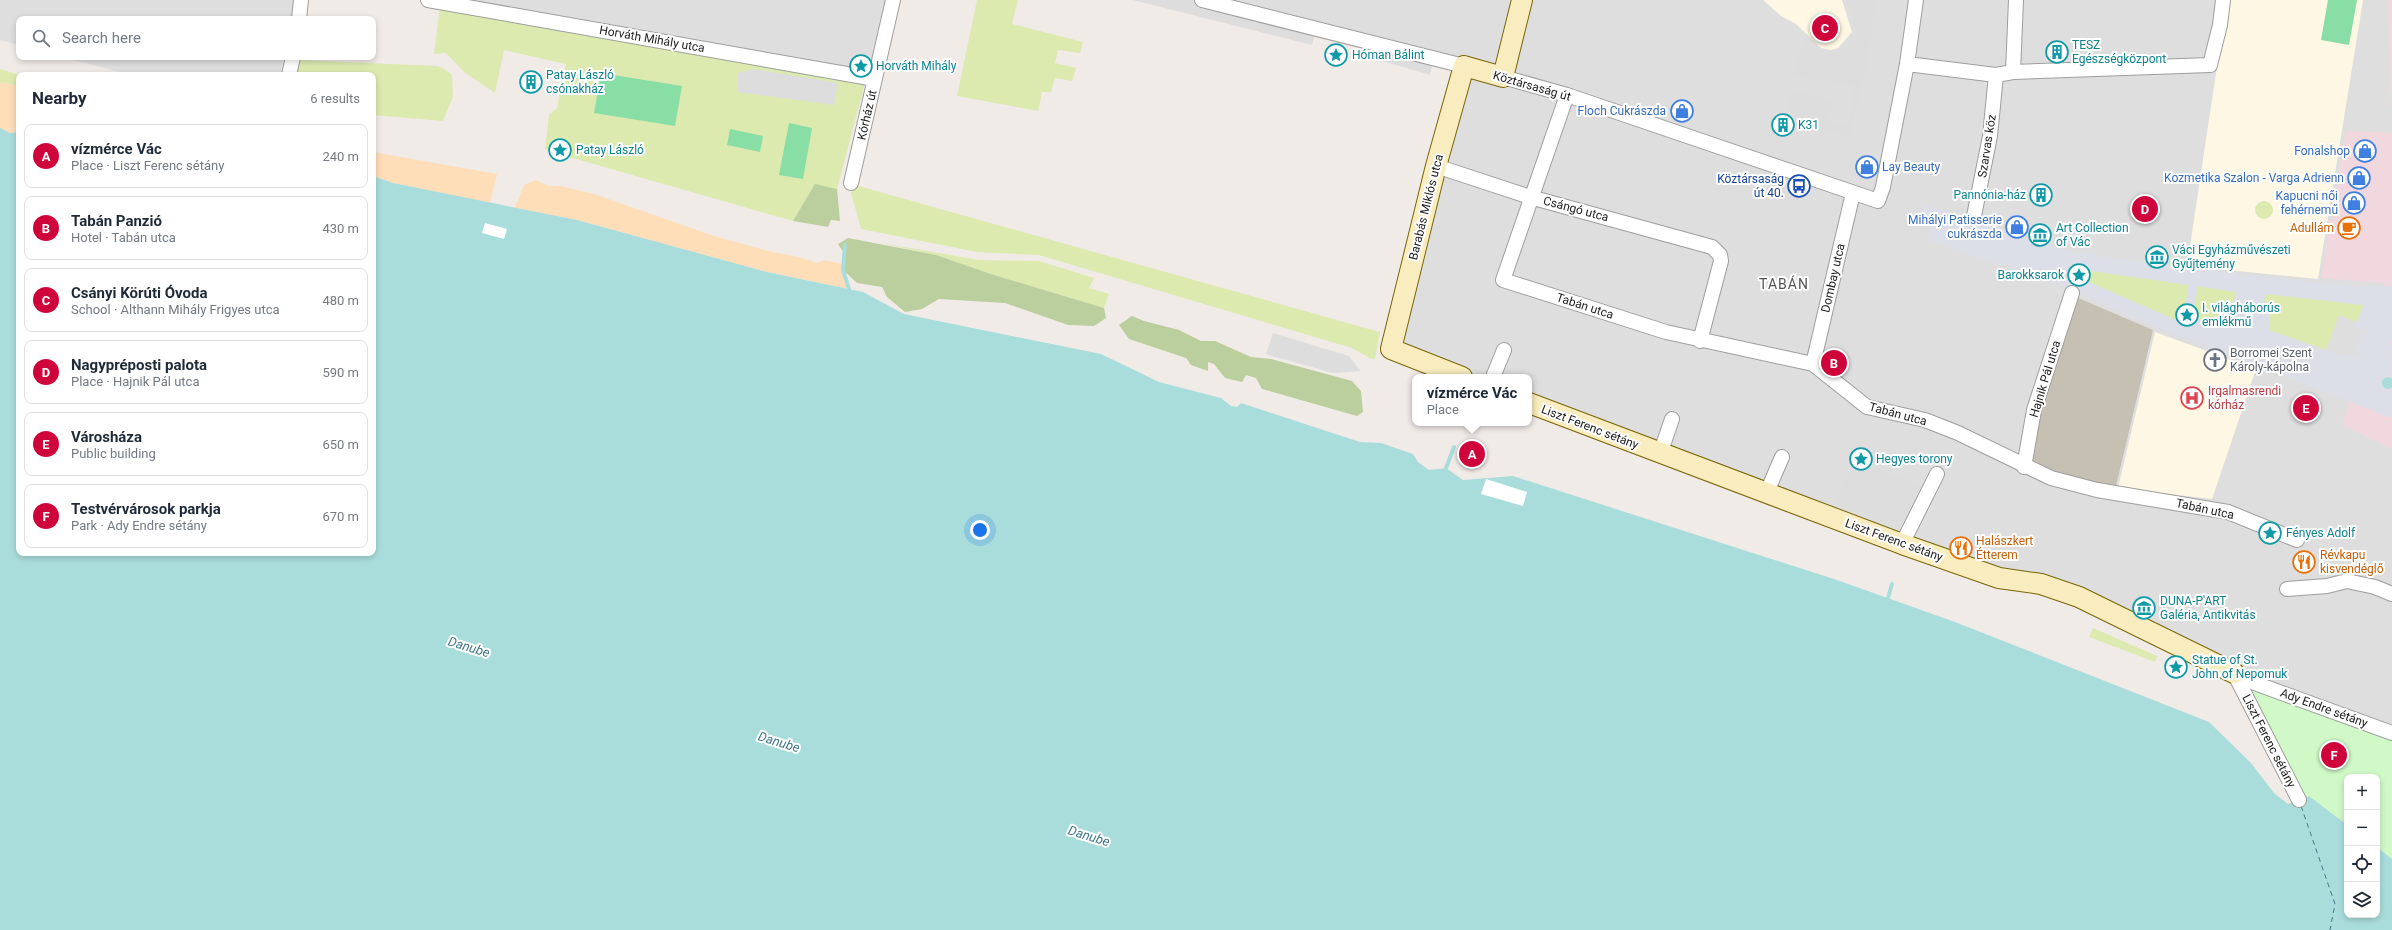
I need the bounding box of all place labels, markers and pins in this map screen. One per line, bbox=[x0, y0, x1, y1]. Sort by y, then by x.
pin: C bbox=[1812, 13, 1838, 43]
place label: TESZ Egészségközpont bbox=[2072, 38, 2166, 66]
building icon: TESZ Egészségközpont bbox=[2044, 39, 2070, 65]
place icon: Hóman Bálint bbox=[1323, 42, 1349, 68]
place label: Hóman Bálint bbox=[1352, 48, 1425, 62]
place icon: Horváth Mihály bbox=[848, 53, 874, 79]
place label: Horváth Mihály bbox=[876, 59, 957, 73]
place label: Patay László csónakház bbox=[546, 68, 614, 96]
building icon: Patay László csónakház bbox=[518, 69, 544, 95]
shop icon: Floch Cukrászda bbox=[1669, 98, 1695, 124]
place label: Floch Cukrászda bbox=[1578, 104, 1666, 118]
building icon: K31 bbox=[1770, 112, 1796, 138]
place label: K31 bbox=[1798, 118, 1819, 132]
place icon: Patay László bbox=[547, 137, 573, 163]
shop icon: Fonalshop bbox=[2352, 138, 2378, 164]
place label: Patay László bbox=[576, 143, 644, 157]
place label: Fonalshop bbox=[2294, 144, 2350, 158]
shop icon: Lay Beauty bbox=[1854, 154, 1880, 180]
place label: Lay Beauty bbox=[1882, 160, 1940, 174]
shop icon: Kozmetika Szalon - Varga Adrienn bbox=[2346, 165, 2372, 191]
place label: Kozmetika Szalon - Varga Adrienn bbox=[2164, 171, 2344, 185]
place label: Köztársaság út 40. bbox=[1717, 172, 1784, 200]
bus stop icon: Köztársaság út 40. bbox=[1786, 173, 1812, 199]
building icon: Pannónia-ház bbox=[2028, 182, 2054, 208]
place label: Pannónia-ház bbox=[1953, 188, 2026, 202]
place label: Kapucni női fehérnemű bbox=[2275, 189, 2338, 217]
shop icon: Kapucni női fehérnemű bbox=[2341, 190, 2367, 216]
pin: D bbox=[2132, 194, 2158, 224]
place label: Mihályi Patisserie cukrászda bbox=[1908, 213, 2002, 241]
shop icon: Mihályi Patisserie cukrászda bbox=[2004, 214, 2030, 240]
cafe icon: Adullám bbox=[2336, 215, 2362, 241]
place label: Art Collection of Vác bbox=[2056, 221, 2129, 249]
place label: Adullám bbox=[2290, 221, 2334, 235]
museum icon: Art Collection of Vác bbox=[2027, 222, 2053, 248]
place label: Váci Egyházművészeti Gyűjtemény bbox=[2172, 243, 2291, 271]
museum icon: Váci Egyházművészeti Gyűjtemény bbox=[2144, 244, 2170, 270]
place icon: Barokksarok bbox=[2066, 262, 2092, 288]
place label: Barokksarok bbox=[1997, 268, 2065, 282]
place label: I. világháborús emlékmű bbox=[2202, 301, 2280, 329]
place icon: I. világháborús emlékmű bbox=[2174, 302, 2200, 328]
place label: Borromei Szent Károly-kápolna bbox=[2230, 346, 2312, 374]
church icon: Borromei Szent Károly-kápolna bbox=[2202, 347, 2228, 373]
pin: B bbox=[1821, 348, 1847, 378]
place label: Irgalmasrendi kórház bbox=[2208, 384, 2281, 412]
hospital icon: Irgalmasrendi kórház bbox=[2179, 385, 2205, 411]
pin: E bbox=[2293, 393, 2319, 423]
pin: A bbox=[1459, 439, 1485, 469]
place icon: Hegyes torony bbox=[1848, 446, 1874, 472]
place label: Hegyes torony bbox=[1876, 452, 1953, 466]
place icon: Fényes Adolf bbox=[2257, 520, 2283, 546]
place label: Fényes Adolf bbox=[2286, 526, 2356, 540]
place label: Halászkert Étterem bbox=[1976, 534, 2033, 562]
restaurant icon: Halászkert Étterem bbox=[1948, 535, 1974, 561]
place label: Révkapu kisvendéglő bbox=[2320, 548, 2384, 576]
restaurant icon: Révkapu kisvendéglő bbox=[2291, 549, 2317, 575]
place label: DUNA-P'ART Galéria, Antikvitás bbox=[2160, 594, 2256, 622]
museum icon: DUNA-P'ART Galéria, Antikvitás bbox=[2131, 595, 2157, 621]
place label: Statue of St. John of Nepomuk bbox=[2192, 653, 2288, 681]
place icon: Statue of St. John of Nepomuk bbox=[2163, 654, 2189, 680]
pin: F bbox=[2321, 740, 2347, 770]

